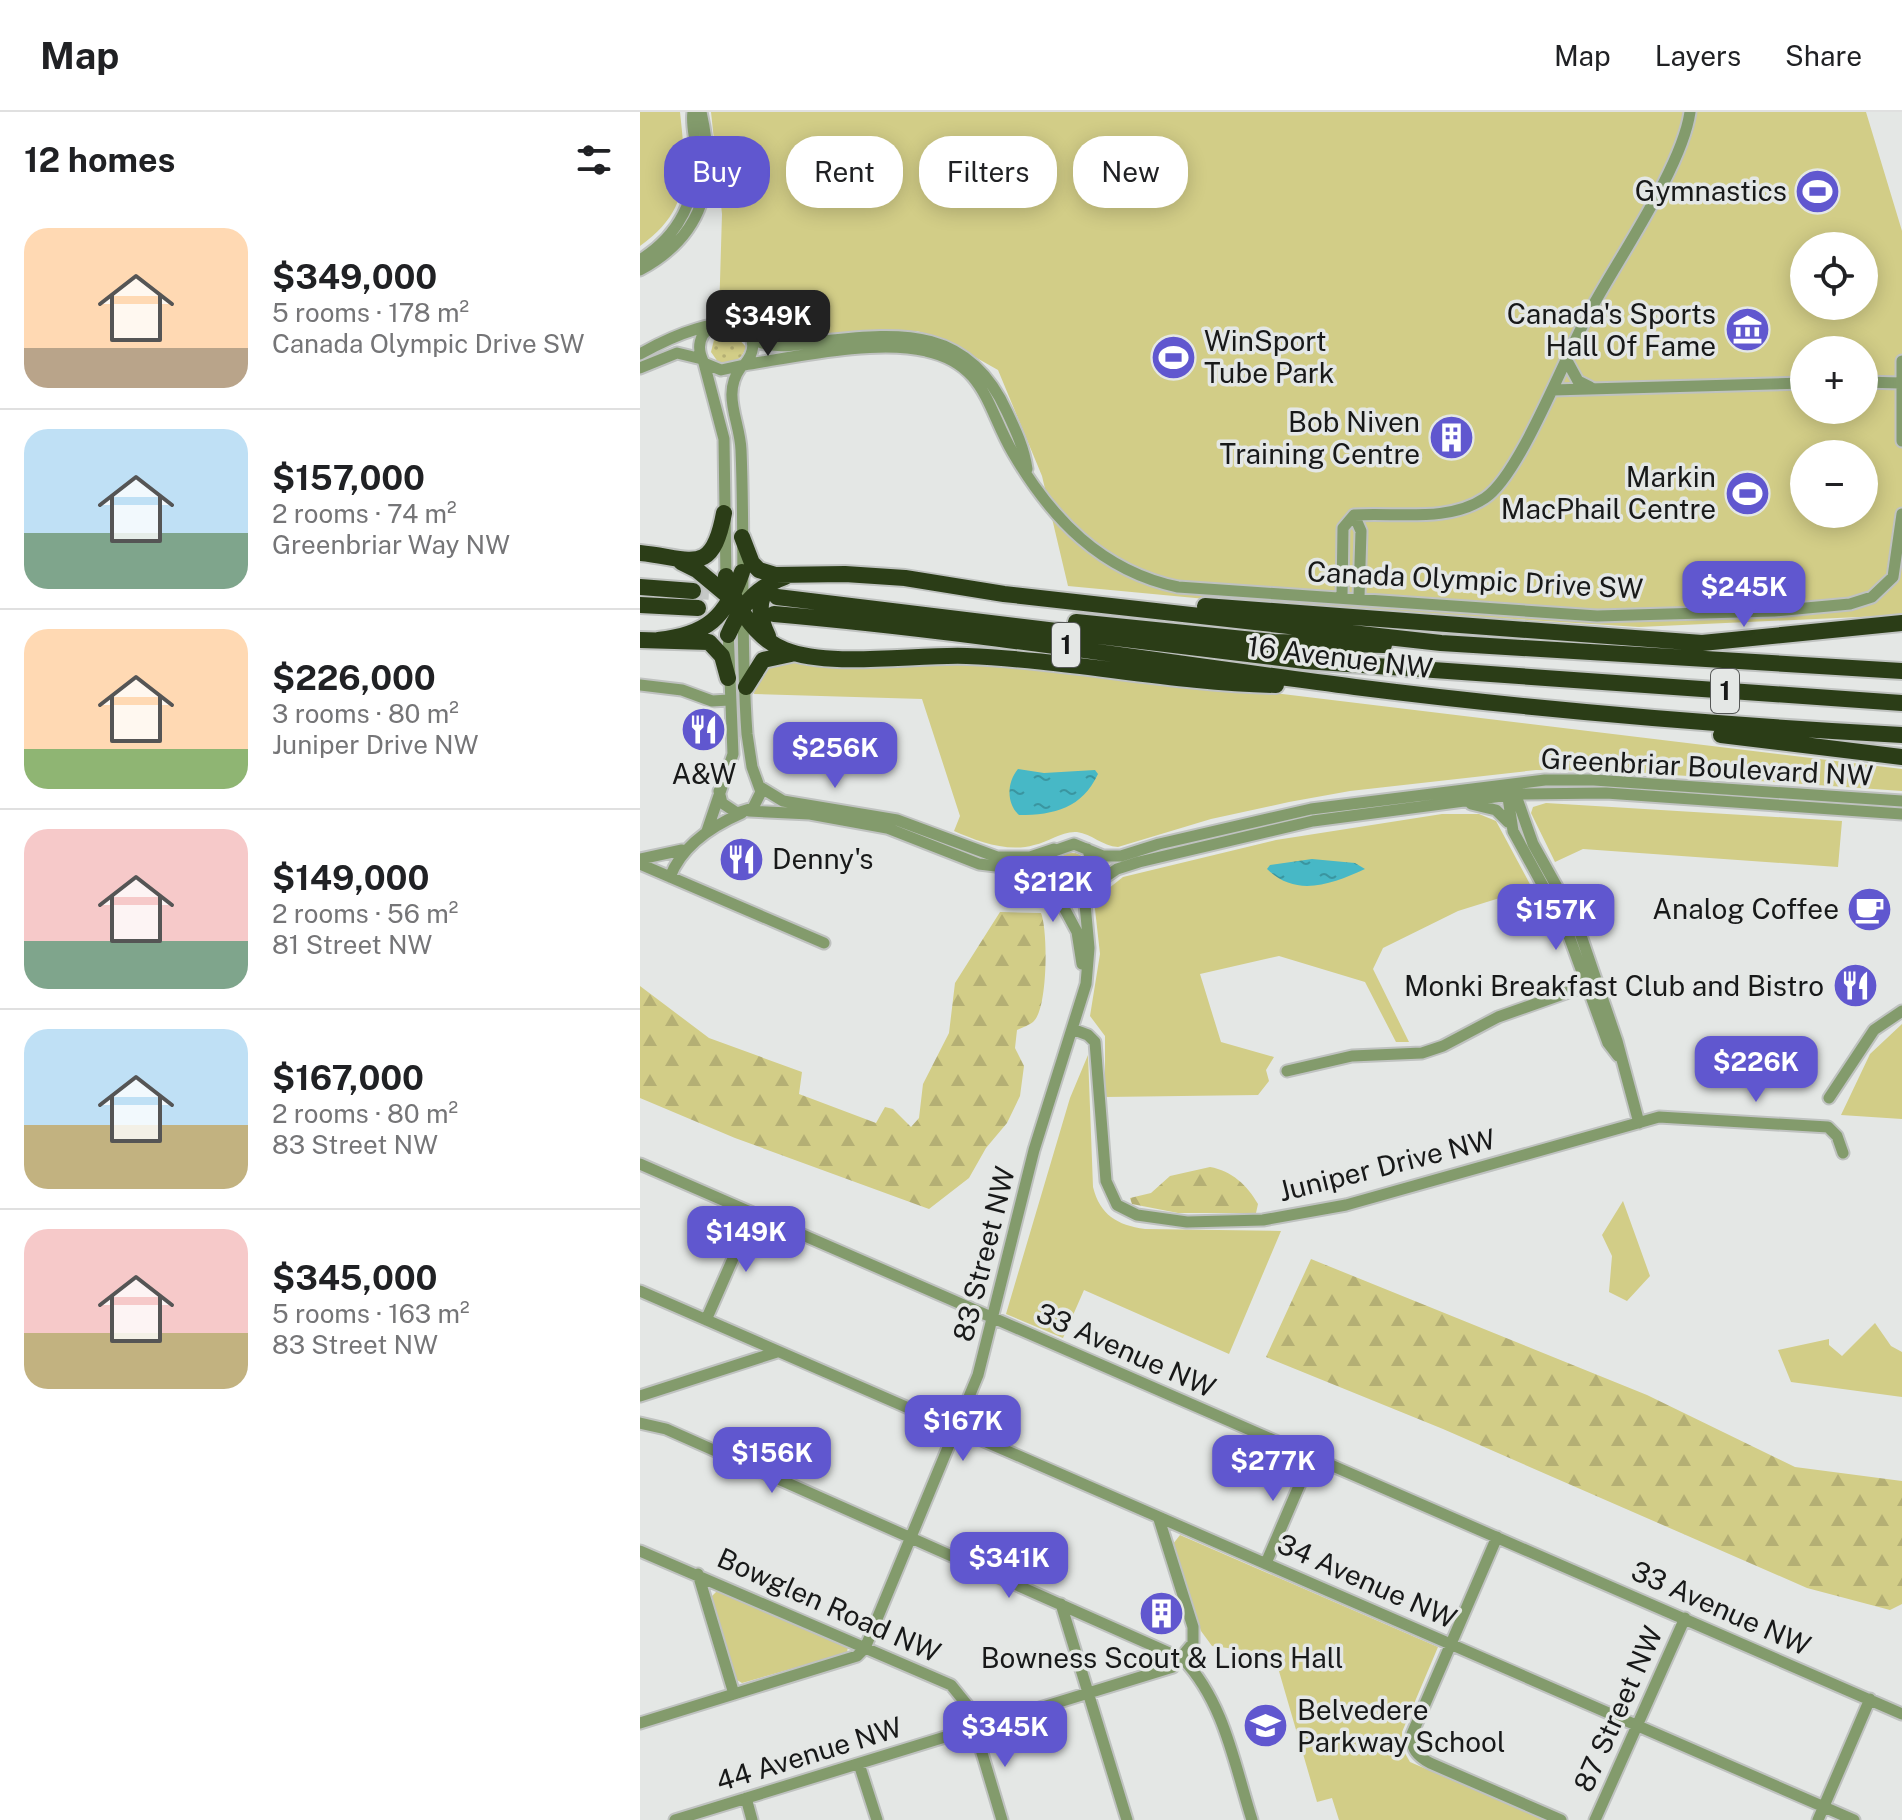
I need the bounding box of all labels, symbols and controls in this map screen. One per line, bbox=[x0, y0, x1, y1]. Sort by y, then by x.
text: Map bbox=[40, 33, 119, 78]
text: Map bbox=[1554, 39, 1611, 72]
text: Layers bbox=[1655, 39, 1741, 72]
text: Share bbox=[1785, 39, 1862, 72]
chip: Buy bbox=[664, 136, 770, 208]
chip: Rent bbox=[786, 136, 903, 208]
chip: Filters bbox=[919, 136, 1057, 208]
chip: New bbox=[1073, 136, 1188, 208]
icon: filters bbox=[572, 138, 616, 182]
text: 12 homes bbox=[24, 140, 175, 180]
sports icon: Gymnastics bbox=[1794, 167, 1842, 215]
place label: Gymnastics bbox=[1635, 174, 1787, 207]
map controls bbox=[1790, 232, 1878, 528]
button: locate bbox=[1790, 232, 1878, 320]
text: $349,000 bbox=[272, 257, 437, 297]
icon: home bbox=[88, 260, 184, 356]
pin: $349K bbox=[712, 290, 824, 358]
text: 5 rooms · 178 m² bbox=[272, 297, 469, 328]
place label: Canada's Sports Hall Of Fame bbox=[1507, 297, 1716, 362]
text: $349K bbox=[724, 300, 812, 331]
museum icon: Canada's Sports Hall Of Fame bbox=[1723, 306, 1771, 354]
place label: WinSport Tube Park bbox=[1204, 324, 1334, 389]
text: Canada Olympic Drive SW bbox=[272, 328, 585, 359]
sports icon: WinSport Tube Park bbox=[1149, 333, 1197, 381]
button: + bbox=[1790, 336, 1878, 424]
place label: Bob Niven Training Centre bbox=[1219, 405, 1420, 470]
building icon: Bob Niven Training Centre bbox=[1427, 414, 1475, 462]
button: − bbox=[1790, 440, 1878, 528]
text: $157,000 bbox=[272, 458, 425, 498]
place label: Markin MacPhail Centre bbox=[1501, 460, 1716, 525]
icon: home bbox=[88, 461, 184, 557]
sports icon: Markin MacPhail Centre bbox=[1723, 469, 1771, 517]
text: 2 rooms · 74 m² bbox=[272, 498, 457, 529]
text: Greenbriar Way NW bbox=[272, 529, 510, 560]
street label: Canada Olympic Drive SW bbox=[1306, 554, 1644, 605]
pin: $245K bbox=[1688, 561, 1800, 629]
text: $245K bbox=[1700, 571, 1788, 602]
road number: 1 bbox=[1052, 623, 1080, 667]
street label: 16 Avenue NW bbox=[1246, 629, 1435, 684]
text: $226,000 bbox=[272, 658, 436, 698]
icon: home bbox=[88, 661, 184, 757]
road number: 1 bbox=[1711, 669, 1739, 713]
text: 3 rooms · 80 m² bbox=[272, 698, 459, 729]
restaurant icon: A&W bbox=[680, 705, 728, 753]
pin: $256K bbox=[779, 722, 891, 790]
text: Juniper Drive NW bbox=[272, 729, 478, 760]
text: $256K bbox=[791, 732, 879, 763]
street label: Greenbriar Boulevard NW bbox=[1540, 741, 1874, 792]
place label: A&W bbox=[671, 757, 737, 790]
restaurant icon: Denny's bbox=[717, 835, 765, 883]
place label: Denny's bbox=[772, 842, 873, 875]
pin: $212K bbox=[997, 856, 1109, 924]
text: $149,000 bbox=[272, 858, 429, 898]
icon: home bbox=[88, 861, 184, 957]
text: $212K bbox=[1013, 866, 1093, 897]
pin: $157K bbox=[1500, 884, 1612, 952]
cafe icon: Analog Coffee bbox=[1846, 885, 1894, 933]
place label: Analog Coffee bbox=[1652, 892, 1839, 925]
text: $157K bbox=[1515, 894, 1597, 925]
text: 2 rooms · 56 m² bbox=[272, 898, 458, 929]
text: 81 Street NW bbox=[272, 929, 432, 960]
restaurant icon: Monki Breakfast Club and Bistro bbox=[1831, 962, 1879, 1010]
place label: Monki Breakfast Club and Bistro bbox=[1404, 969, 1824, 1002]
pin: $226K bbox=[1700, 1036, 1812, 1104]
text: $226K bbox=[1713, 1046, 1799, 1077]
text: $167,000 bbox=[272, 1058, 424, 1098]
icon: home bbox=[88, 1061, 184, 1157]
text: 2 rooms · 80 m² bbox=[272, 1098, 458, 1129]
street label: Juniper Drive NW bbox=[1275, 1122, 1499, 1207]
text: 83 Street NW bbox=[272, 1129, 438, 1160]
street label: 83 Street NW bbox=[946, 1163, 1021, 1345]
pin: $149K bbox=[690, 1206, 802, 1274]
text: $149K bbox=[705, 1216, 787, 1247]
text: $345,000 bbox=[272, 1258, 437, 1298]
icon: home bbox=[88, 1261, 184, 1357]
street label: 33 Avenue NW bbox=[1032, 1295, 1221, 1404]
text: 5 rooms · 163 m² bbox=[272, 1298, 470, 1329]
text: 83 Street NW bbox=[272, 1329, 438, 1360]
pin: $167K bbox=[907, 1395, 1019, 1463]
text: $167K bbox=[923, 1405, 1003, 1436]
pin: $156K bbox=[716, 1427, 828, 1495]
pin: $277K bbox=[1217, 1435, 1329, 1503]
text: $156K bbox=[731, 1437, 813, 1468]
text: $277K bbox=[1230, 1445, 1316, 1476]
street label: 34 Avenue NW bbox=[1273, 1526, 1462, 1635]
pin: $341K bbox=[953, 1532, 1065, 1600]
street label: Bowglen Road NW bbox=[712, 1540, 946, 1669]
text: $341K bbox=[968, 1542, 1050, 1573]
street label: 33 Avenue NW bbox=[1627, 1553, 1816, 1662]
building icon: Bowness Scout & Lions Hall bbox=[1138, 1590, 1186, 1638]
street label: 87 Street NW bbox=[1566, 1621, 1669, 1797]
place label: Bowness Scout & Lions Hall bbox=[981, 1641, 1343, 1674]
place label: Belvedere Parkway School bbox=[1297, 1693, 1505, 1758]
pin: $345K bbox=[949, 1701, 1061, 1769]
school or university icon: Belvedere Parkway School bbox=[1242, 1702, 1290, 1750]
street label: 44 Avenue NW bbox=[712, 1710, 906, 1797]
text: $345K bbox=[961, 1711, 1049, 1742]

